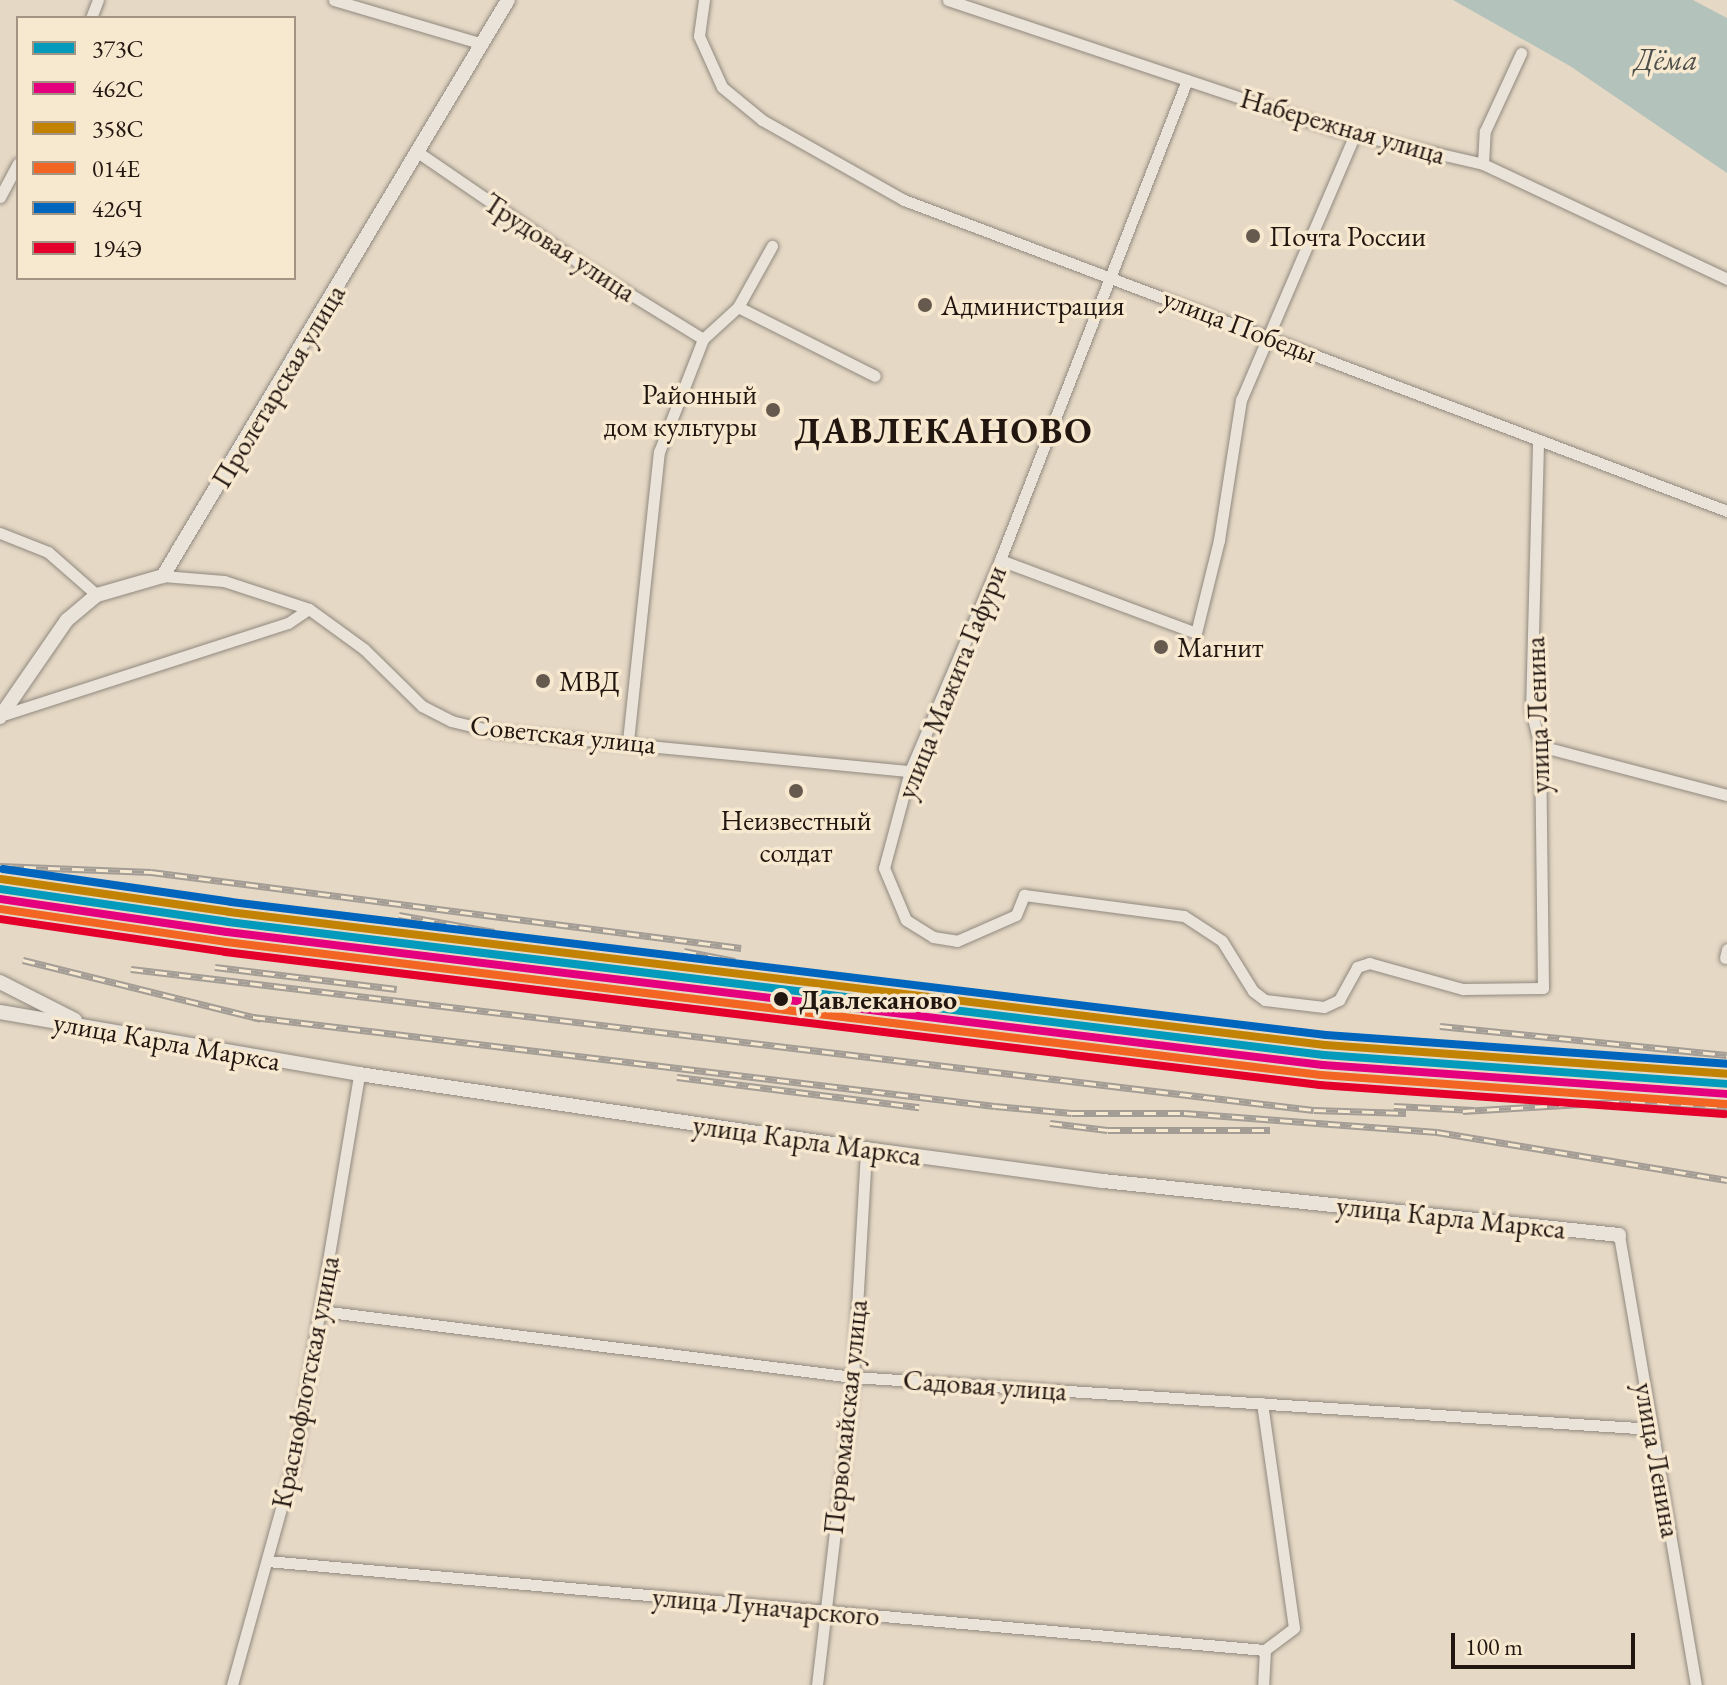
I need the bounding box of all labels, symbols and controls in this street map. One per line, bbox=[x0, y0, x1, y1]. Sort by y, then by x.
legend bbox=[16, 16, 296, 280]
text: 373C bbox=[92, 33, 144, 64]
water label: Дёма bbox=[1634, 42, 1698, 78]
text: 462С bbox=[92, 73, 144, 104]
street label: Набережная улица bbox=[1237, 81, 1449, 171]
text: 358С bbox=[92, 113, 144, 144]
text: 014Е bbox=[92, 153, 140, 184]
street label: Трудовая улица bbox=[478, 185, 642, 309]
text: 426Ч bbox=[92, 193, 143, 224]
place label: Почта России bbox=[1269, 219, 1426, 253]
marker: Почта России bbox=[1244, 227, 1262, 245]
text: 194Э bbox=[92, 233, 142, 264]
street label: Пролетарская улица bbox=[204, 278, 352, 494]
street label: улица Победы bbox=[1158, 280, 1322, 370]
place label: Администрация bbox=[941, 288, 1124, 322]
marker: Администрация bbox=[916, 296, 934, 314]
place label: Районный дом культуры bbox=[604, 377, 757, 443]
marker: Районный дом культуры bbox=[764, 401, 782, 419]
district label: ДАВЛЕКАНОВО bbox=[794, 409, 1094, 453]
street label: улица Мажита Гафури bbox=[889, 560, 1013, 804]
place label: Магнит bbox=[1177, 630, 1264, 664]
street label: улица Ленина bbox=[1517, 636, 1557, 794]
marker: Магнит bbox=[1152, 638, 1170, 656]
place label: МВД bbox=[559, 664, 620, 698]
marker: МВД bbox=[534, 672, 552, 690]
street label: Советская улица bbox=[468, 708, 658, 760]
marker: Неизвестный солдат bbox=[787, 782, 805, 800]
place label: Неизвестный солдат bbox=[721, 803, 871, 869]
place label: Давлеканово bbox=[799, 982, 957, 1016]
marker: Давлеканово bbox=[770, 988, 792, 1010]
street label: улица Карла Маркса bbox=[51, 1004, 283, 1078]
street label: улица Карла Маркса bbox=[691, 1107, 923, 1173]
street label: улица Карла Маркса bbox=[1335, 1188, 1567, 1246]
street label: Краснофлотская улица bbox=[264, 1253, 346, 1511]
street label: Первомайская улица bbox=[816, 1298, 874, 1536]
street label: Садовая улица bbox=[902, 1363, 1068, 1407]
street label: улица Ленина bbox=[1628, 1380, 1688, 1540]
street label: улица Луначарского bbox=[651, 1579, 881, 1633]
scale bar bbox=[1455, 1617, 1639, 1667]
text: 100 m bbox=[1465, 1631, 1523, 1662]

